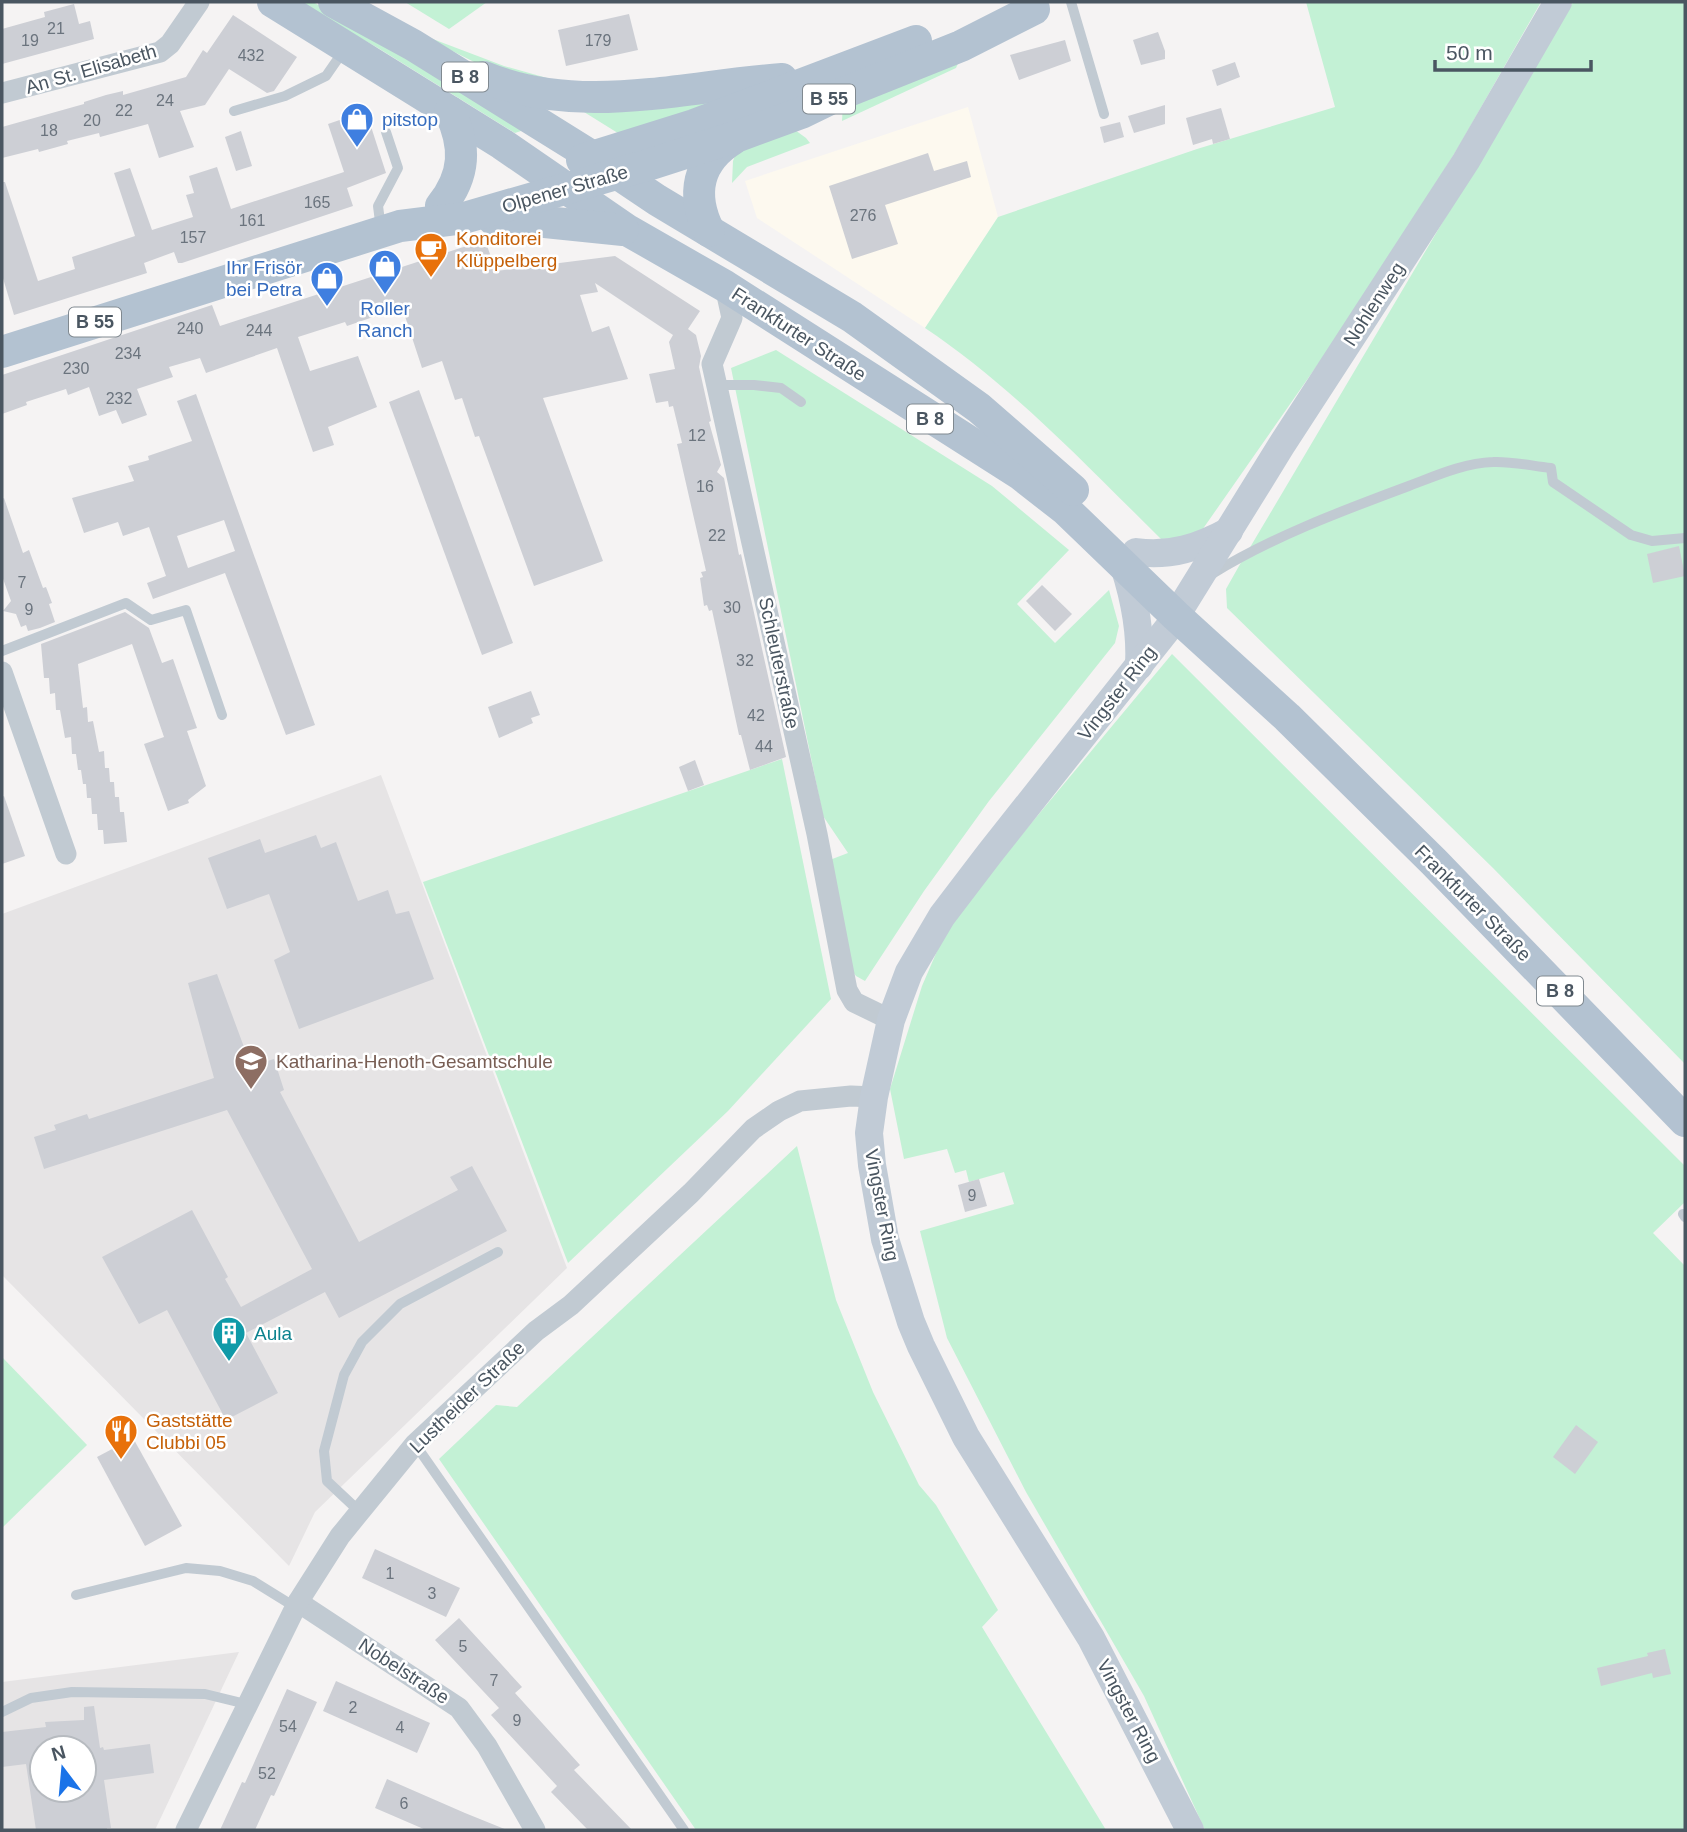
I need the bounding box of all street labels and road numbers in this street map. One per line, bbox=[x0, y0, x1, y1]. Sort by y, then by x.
street label: An St. Elisabeth bbox=[23, 40, 159, 98]
road number: B 8 bbox=[442, 62, 488, 92]
road number: B 55 bbox=[803, 84, 855, 114]
street label: Olpener Straße bbox=[500, 161, 630, 217]
street label: Nohlenweg bbox=[1339, 258, 1409, 350]
street label: Frankfurter Straße bbox=[728, 283, 870, 385]
road number: B 55 bbox=[69, 308, 121, 336]
road number: B 8 bbox=[907, 404, 953, 433]
street label: Schleuterstraße bbox=[755, 595, 803, 731]
street label: Vingster Ring bbox=[1074, 642, 1160, 744]
street label: Frankfurter Straße bbox=[1411, 841, 1535, 965]
road number: B 8 bbox=[1537, 976, 1583, 1006]
street label: Vingster Ring bbox=[861, 1147, 903, 1263]
street label: Lustheider Straße bbox=[405, 1337, 529, 1457]
street label: Nobelstraße bbox=[355, 1634, 453, 1708]
street label: Vingster Ring bbox=[1093, 1656, 1165, 1766]

